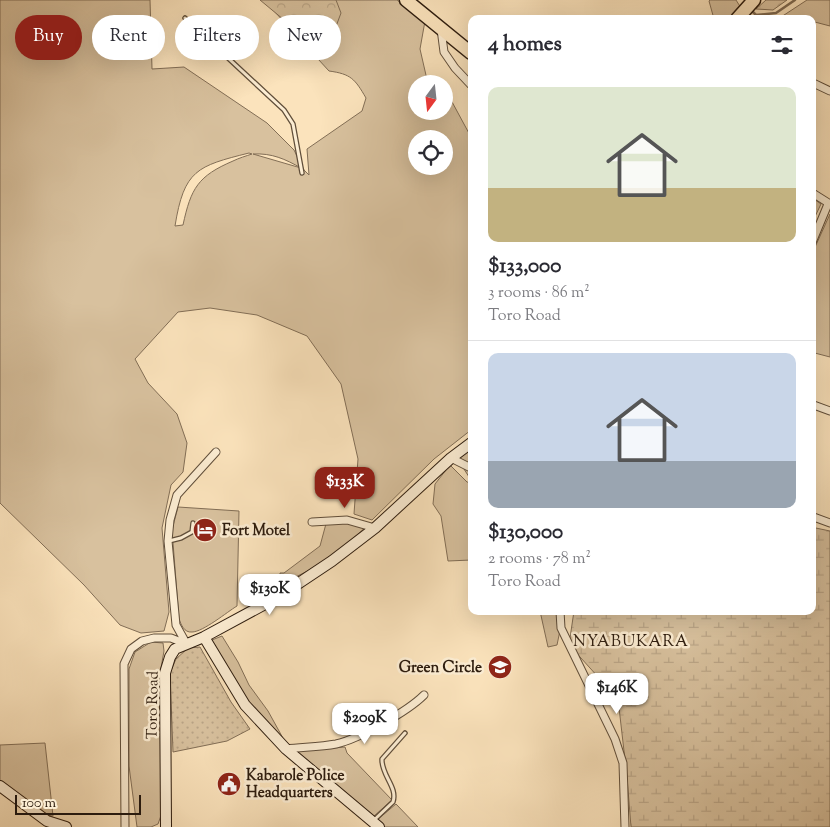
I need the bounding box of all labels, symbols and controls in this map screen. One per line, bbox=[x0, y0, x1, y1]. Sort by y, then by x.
chip: Buy bbox=[15, 15, 82, 60]
chip: Rent bbox=[92, 15, 165, 60]
chip: Filters bbox=[175, 15, 259, 60]
chip: New bbox=[269, 15, 341, 60]
text: 4 homes bbox=[488, 30, 562, 60]
icon: filters bbox=[768, 31, 796, 59]
north arrow bbox=[408, 75, 452, 120]
map controls bbox=[408, 75, 453, 175]
icon: home bbox=[597, 120, 687, 210]
button: locate bbox=[408, 130, 453, 175]
text: $133,000 bbox=[488, 252, 561, 282]
text: 3 rooms · 86 m² bbox=[488, 282, 590, 305]
text: Toro Road bbox=[488, 305, 561, 328]
icon: home bbox=[597, 385, 687, 475]
pin: $133K bbox=[310, 466, 380, 509]
text: $133K bbox=[326, 471, 364, 494]
hotel icon: Fort Motel bbox=[192, 517, 218, 543]
text: $130,000 bbox=[488, 518, 563, 548]
place label: Fort Motel bbox=[222, 521, 291, 542]
text: 2 rooms · 78 m² bbox=[488, 548, 591, 571]
text: Toro Road bbox=[488, 571, 561, 594]
pin: $130K bbox=[235, 574, 305, 616]
text: $130K bbox=[250, 578, 290, 601]
district label: NYABUKARA bbox=[573, 631, 689, 654]
school or university icon: Green Circle bbox=[487, 654, 513, 680]
place label: Green Circle bbox=[399, 658, 482, 679]
street label: Toro Road bbox=[142, 670, 165, 739]
pin: $146K bbox=[582, 672, 652, 715]
text: $146K bbox=[596, 677, 638, 700]
pin: $209K bbox=[330, 702, 400, 745]
text: $209K bbox=[343, 707, 387, 730]
place label: Kabarole Police Headquarters bbox=[246, 766, 345, 804]
public building icon: Kabarole Police Headquarters bbox=[216, 771, 242, 797]
scale bar bbox=[15, 792, 141, 815]
text: 100 m bbox=[22, 794, 56, 814]

